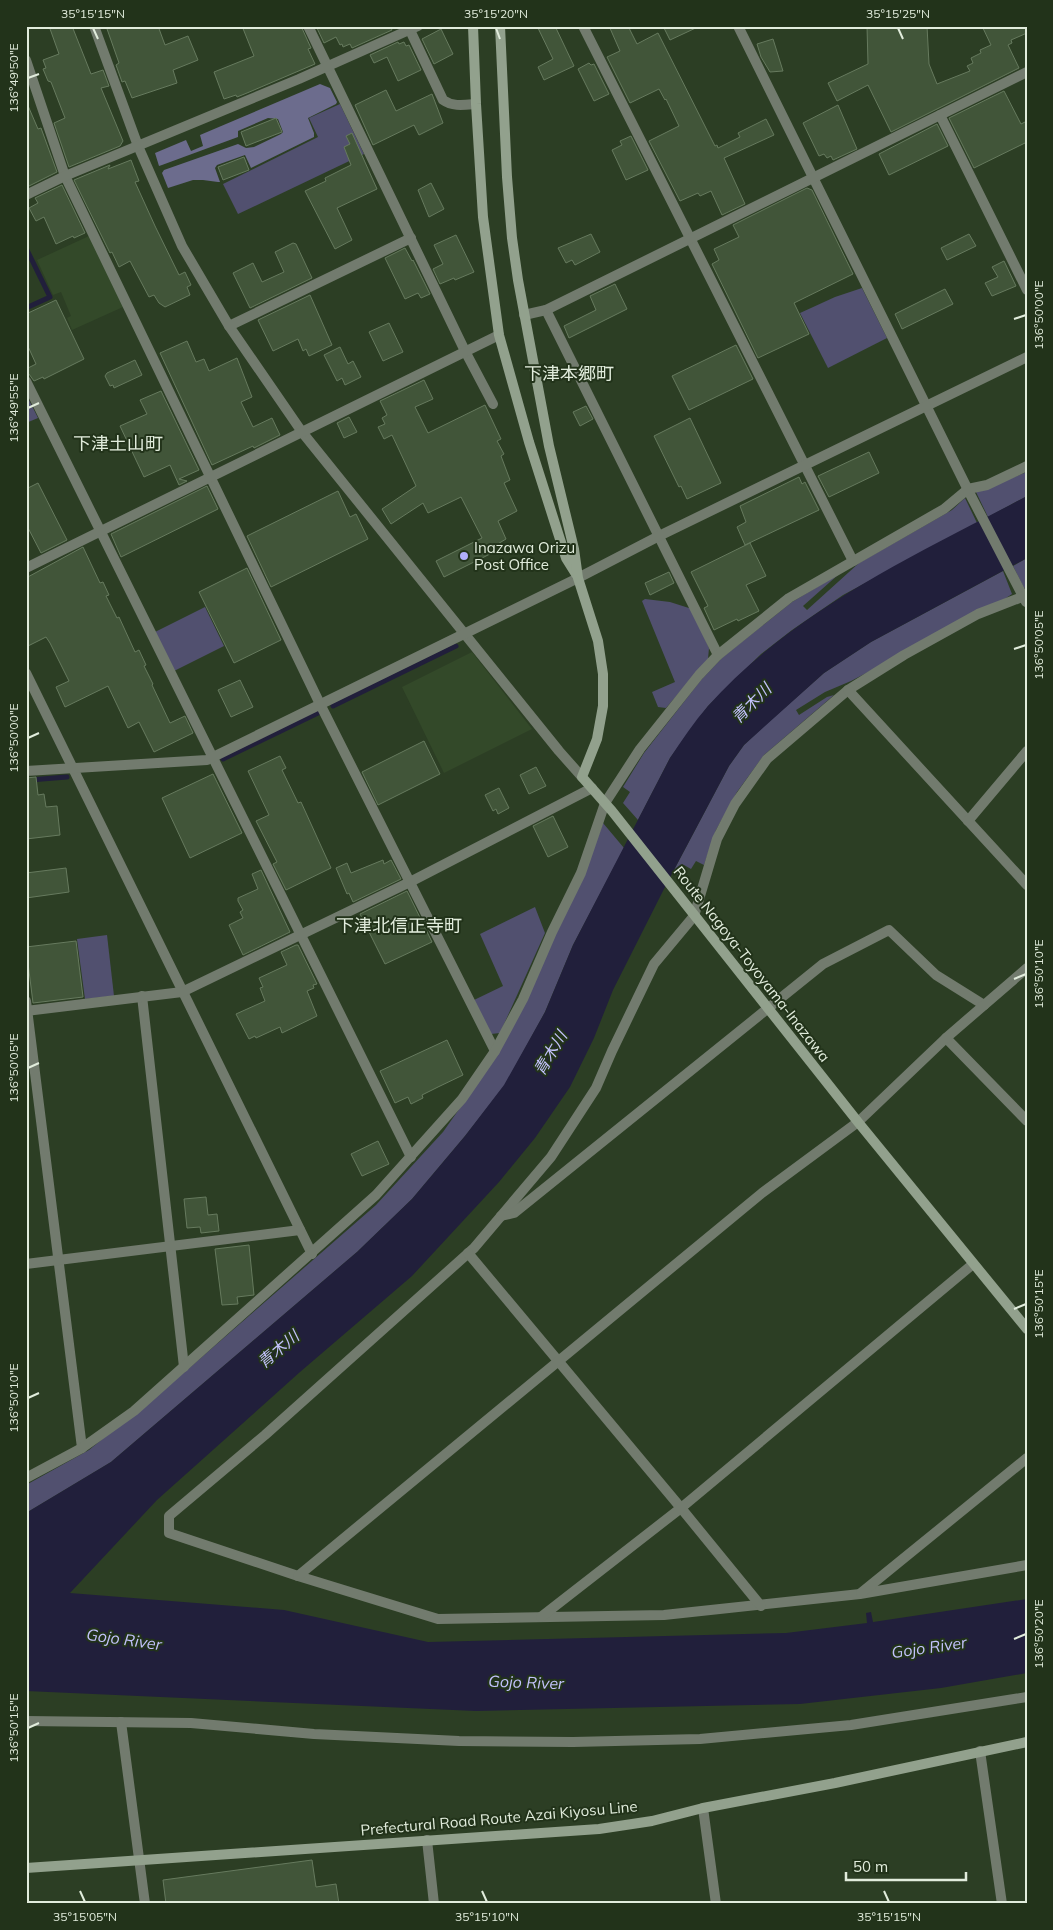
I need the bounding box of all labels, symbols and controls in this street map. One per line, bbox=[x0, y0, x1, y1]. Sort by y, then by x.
text: 35°15'15"N bbox=[61, 6, 125, 21]
text: 35°15'20"N bbox=[464, 6, 528, 21]
text: 35°15'25"N bbox=[866, 6, 930, 21]
text: 136°49'50"E bbox=[6, 43, 21, 113]
text: 136°50'00"E bbox=[1031, 280, 1046, 350]
district label: 下津本郷町 bbox=[524, 362, 614, 385]
text: 136°49'55"E bbox=[6, 373, 21, 443]
district label: 下津土山町 bbox=[73, 432, 163, 455]
place label: Inazawa Orizu Post Office bbox=[474, 538, 575, 574]
marker: Inazawa Orizu Post Office bbox=[458, 550, 470, 562]
text: 136°50'05"E bbox=[1031, 610, 1046, 680]
water label: 青木川 bbox=[727, 678, 776, 727]
text: 136°50'00"E bbox=[6, 703, 21, 773]
street label: Route Nagoya-Toyoyama-Inazawa bbox=[670, 862, 834, 1066]
district label: 下津北信正寺町 bbox=[336, 914, 462, 937]
text: 136°50'10"E bbox=[1031, 939, 1046, 1009]
water label: 青木川 bbox=[529, 1026, 572, 1079]
text: 136°50'05"E bbox=[6, 1033, 21, 1103]
text: 136°50'15"E bbox=[1031, 1269, 1046, 1339]
water label: 青木川 bbox=[253, 1325, 304, 1372]
text: 136°50'10"E bbox=[6, 1363, 21, 1433]
text: 136°50'20"E bbox=[1031, 1599, 1046, 1669]
water label: Gojo River bbox=[85, 1624, 164, 1654]
water label: Gojo River bbox=[890, 1632, 969, 1662]
water label: Gojo River bbox=[488, 1671, 565, 1693]
text: 136°50'15"E bbox=[6, 1693, 21, 1763]
street label: Prefectural Road Route Azai Kiyosu Line bbox=[360, 1796, 638, 1840]
scale bar bbox=[846, 1850, 966, 1882]
text: 50 m bbox=[853, 1857, 888, 1876]
text: 35°15'05"N bbox=[53, 1909, 117, 1924]
text: 35°15'10"N bbox=[455, 1909, 519, 1924]
text: 35°15'15"N bbox=[857, 1909, 921, 1924]

